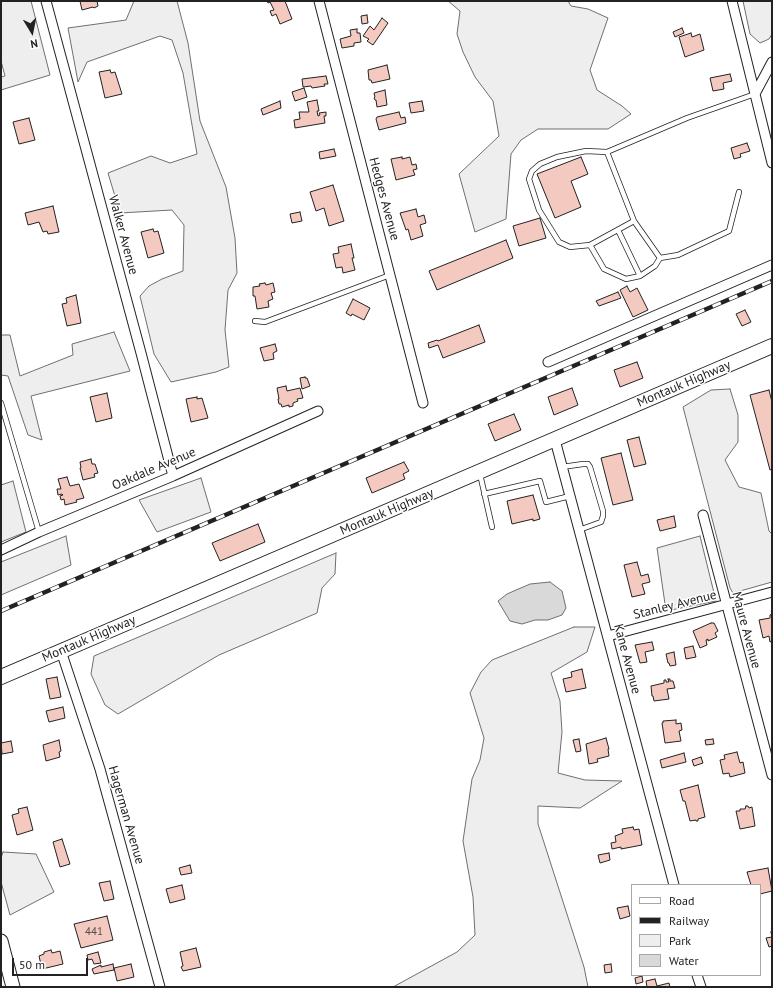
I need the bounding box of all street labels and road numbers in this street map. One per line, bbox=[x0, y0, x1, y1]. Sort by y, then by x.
street label: Hedges Avenue bbox=[365, 156, 403, 242]
street label: Walker Avenue bbox=[105, 194, 141, 276]
street label: Montauk Highway bbox=[635, 357, 733, 411]
street label: Oakdale Avenue bbox=[110, 444, 198, 494]
street label: Montauk Highway bbox=[338, 485, 436, 539]
street label: Stanley Avenue bbox=[632, 587, 718, 623]
street label: Maure Avenue bbox=[728, 590, 764, 670]
street label: Montauk Highway bbox=[40, 612, 138, 666]
street label: Kane Avenue bbox=[610, 622, 644, 696]
street label: Hagerman Avenue bbox=[105, 764, 147, 866]

